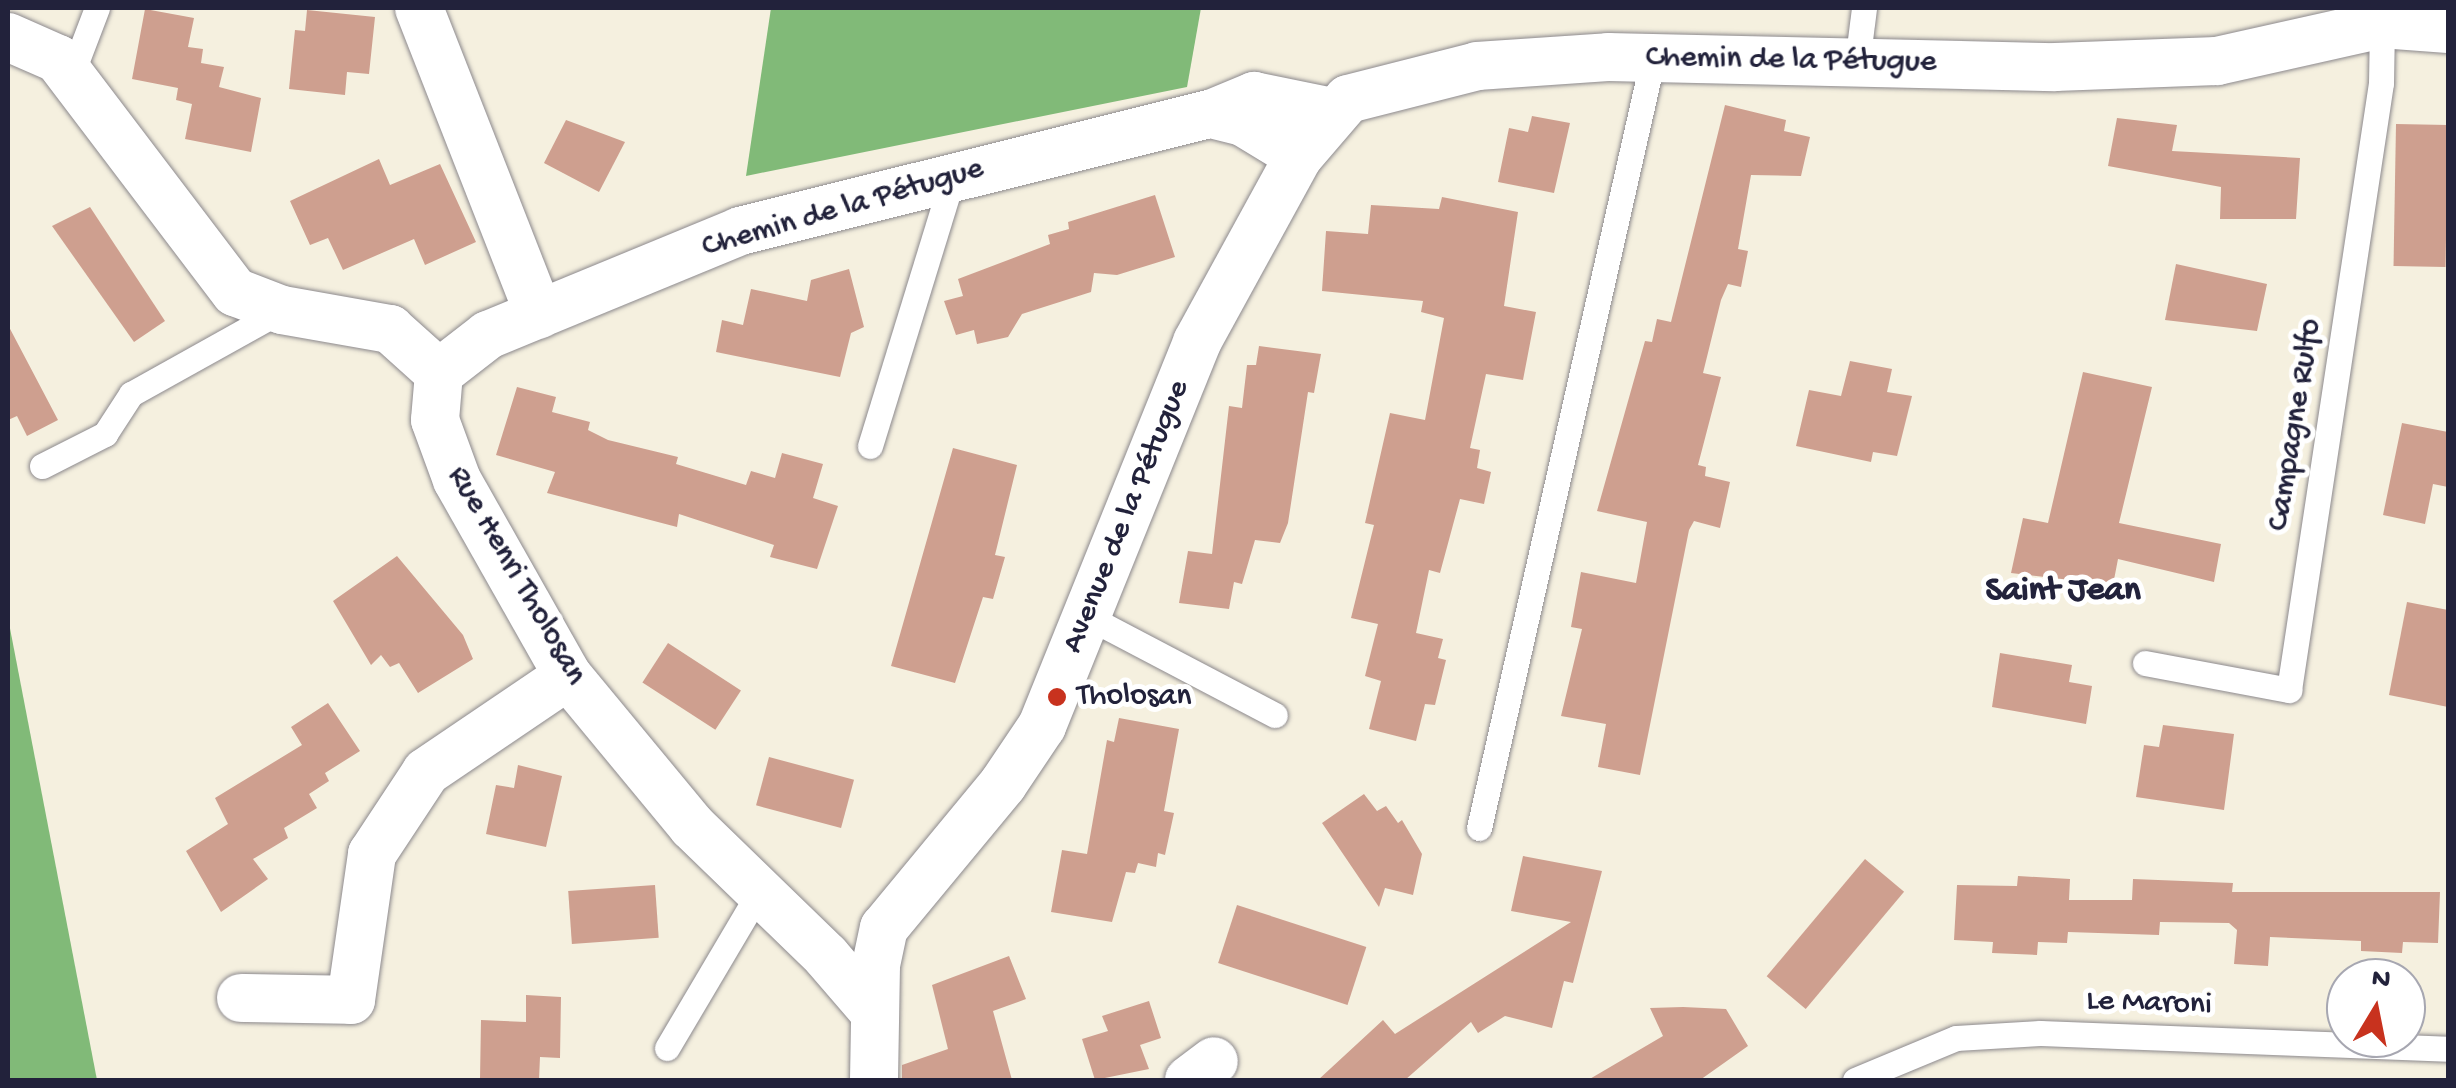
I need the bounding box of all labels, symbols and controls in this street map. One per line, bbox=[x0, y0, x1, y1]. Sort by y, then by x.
street label: Chemin de la Pétugue bbox=[1645, 39, 1937, 83]
street label: Chemin de la Pétugue bbox=[698, 150, 988, 268]
street label: Campagne Rulfo bbox=[2260, 316, 2332, 534]
street label: Avenue de la Pétugue bbox=[1055, 375, 1199, 659]
street label: Rue Henri Tholosan bbox=[438, 460, 594, 692]
district label: Saint Jean bbox=[1985, 571, 2141, 613]
place label: Tholosan bbox=[1077, 678, 1192, 716]
marker: Tholosan bbox=[1046, 686, 1068, 708]
north arrow bbox=[2326, 958, 2426, 1058]
text: N bbox=[2369, 962, 2393, 998]
street label: Le Maroni bbox=[2085, 983, 2213, 1025]

